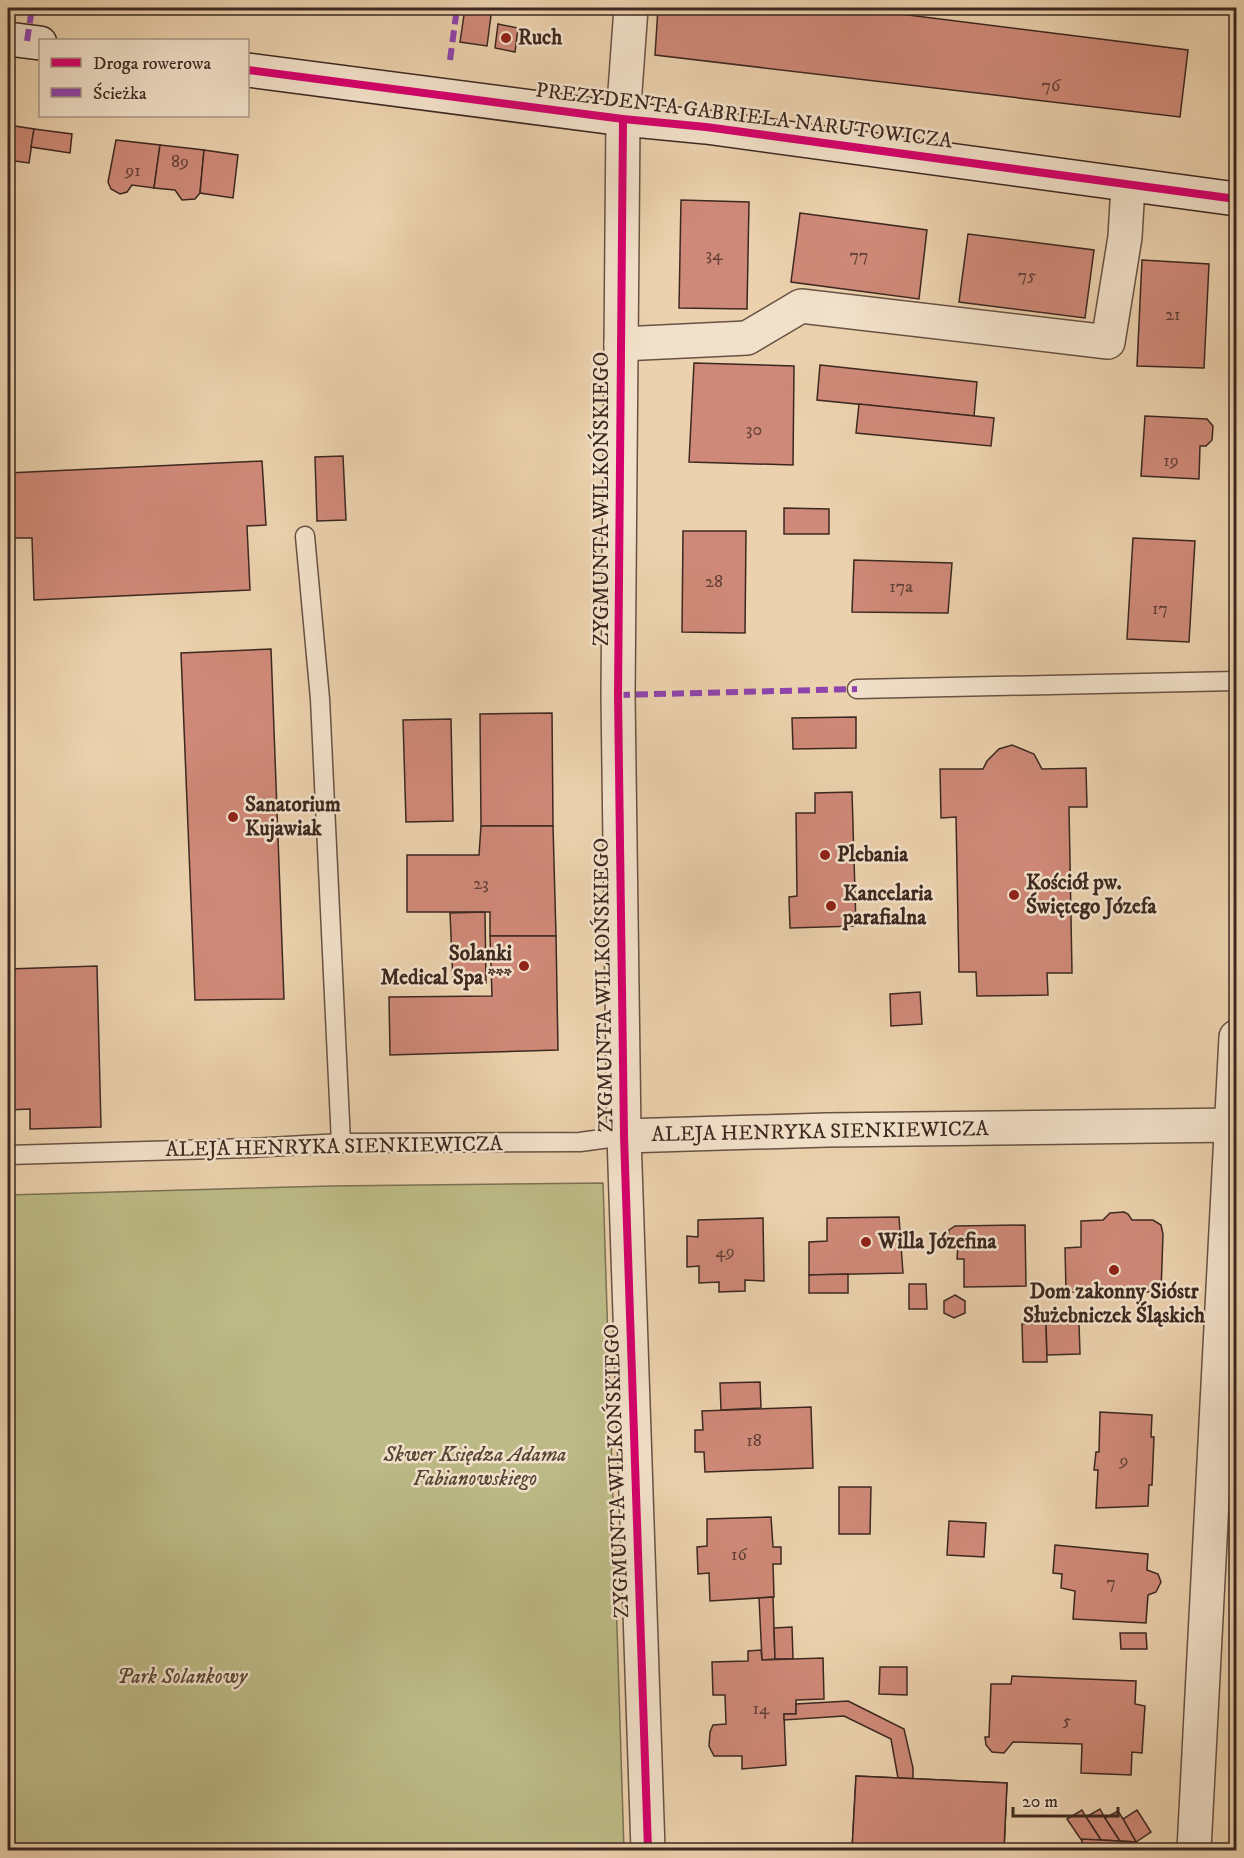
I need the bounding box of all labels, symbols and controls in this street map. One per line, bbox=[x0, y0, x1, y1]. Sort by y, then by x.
place label: Ruch bbox=[518, 25, 563, 51]
marker: Ruch bbox=[499, 31, 513, 45]
legend bbox=[39, 39, 249, 117]
text: Droga rowerowa bbox=[93, 53, 211, 75]
house number: 76 bbox=[1042, 75, 1061, 97]
street label: PREZYDENTA GABRIELA NARUTOWICZA bbox=[534, 78, 955, 155]
text: Ścieżka bbox=[93, 82, 147, 105]
house number: 89 bbox=[171, 151, 189, 173]
house number: 91 bbox=[124, 160, 141, 182]
house number: 34 bbox=[705, 244, 723, 266]
house number: 77 bbox=[850, 245, 868, 267]
house number: 75 bbox=[1018, 265, 1036, 287]
house number: 21 bbox=[1165, 304, 1181, 326]
street label: ZYGMUNTA WILKOŃSKIEGO bbox=[587, 352, 615, 646]
house number: 30 bbox=[746, 419, 762, 441]
house number: 19 bbox=[1163, 450, 1179, 472]
house number: 28 bbox=[705, 571, 723, 593]
house number: 17a bbox=[889, 576, 913, 598]
house number: 17 bbox=[1152, 598, 1168, 620]
place label: Sanatorium Kujawiak bbox=[245, 792, 341, 843]
marker: Sanatorium Kujawiak bbox=[226, 810, 240, 824]
street label: ZYGMUNTA WILKOŃSKIEGO bbox=[586, 837, 620, 1133]
place label: Plebania bbox=[837, 842, 909, 868]
marker: Plebania bbox=[818, 848, 832, 862]
place label: Kościół pw. Świętego Józefa bbox=[1026, 870, 1157, 920]
house number: 23 bbox=[473, 873, 489, 895]
place label: Kancelaria parafialna bbox=[842, 881, 934, 931]
marker: Kościół pw. Świętego Józefa bbox=[1007, 888, 1021, 902]
marker: Kancelaria parafialna bbox=[824, 899, 838, 913]
place label: Solanki Medical Spa *** bbox=[380, 941, 513, 991]
marker: Solanki Medical Spa *** bbox=[517, 959, 531, 973]
street label: ALEJA HENRYKA SIENKIEWICZA bbox=[651, 1116, 990, 1148]
street label: ALEJA HENRYKA SIENKIEWICZA bbox=[165, 1131, 504, 1163]
place label: Willa Józefina bbox=[877, 1229, 997, 1255]
marker: Willa Józefina bbox=[859, 1235, 873, 1249]
house number: 49 bbox=[715, 1241, 735, 1263]
marker: Dom zakonny Sióstr Służebniczek Śląskich bbox=[1107, 1263, 1121, 1277]
place label: Dom zakonny Sióstr Służebniczek Śląskich bbox=[1023, 1279, 1206, 1329]
street label: ZYGMUNTA WILKOŃSKIEGO bbox=[597, 1323, 635, 1619]
house number: 18 bbox=[746, 1430, 762, 1452]
park label: Skwer Księdza Adama Fabianowskiego bbox=[383, 1442, 566, 1492]
house number: 9 bbox=[1119, 1450, 1128, 1472]
house number: 16 bbox=[731, 1544, 748, 1566]
house number: 7 bbox=[1106, 1572, 1116, 1594]
park label: Park Solankowy bbox=[117, 1664, 249, 1690]
house number: 14 bbox=[753, 1698, 770, 1720]
house number: 5 bbox=[1063, 1710, 1072, 1732]
scale bar bbox=[1013, 1780, 1118, 1818]
text: 20 m bbox=[1022, 1791, 1058, 1813]

